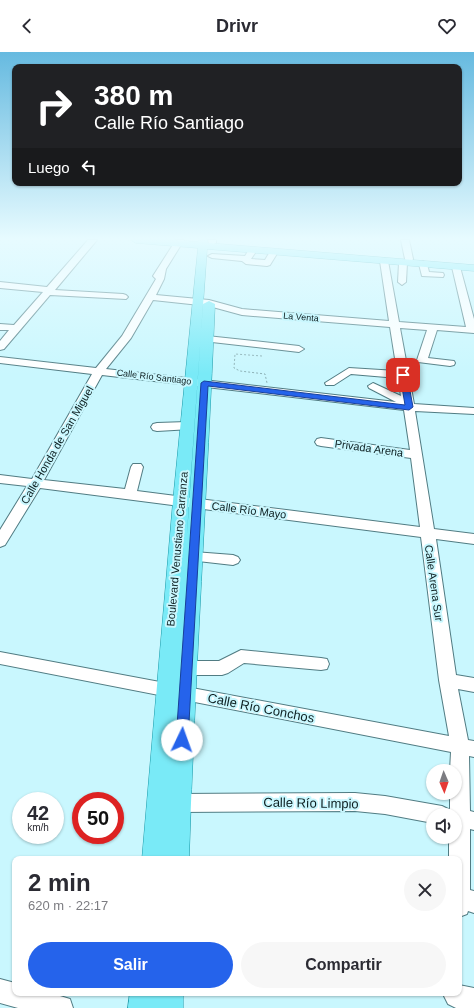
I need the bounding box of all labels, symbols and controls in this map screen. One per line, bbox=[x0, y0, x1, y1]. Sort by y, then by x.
icon: back bbox=[16, 15, 38, 37]
icon: heart bbox=[436, 15, 458, 37]
text: Drivr bbox=[216, 16, 258, 36]
icon: right bbox=[28, 80, 80, 132]
text: 380 m bbox=[94, 80, 173, 111]
text: Calle Río Santiago bbox=[94, 113, 244, 133]
icon: left bbox=[78, 156, 100, 178]
text: Luego bbox=[28, 159, 70, 176]
street label: La Venta bbox=[283, 310, 319, 324]
pin bbox=[386, 358, 420, 392]
icon: arrive bbox=[392, 364, 414, 386]
street label: Calle Río Santiago bbox=[116, 367, 192, 387]
street label: Calle Honda de San Miguel bbox=[18, 384, 96, 506]
street label: Privada Arena bbox=[334, 437, 405, 459]
street label: Boulevard Venustiano Carranza bbox=[164, 470, 190, 627]
street label: Calle Río Mayo bbox=[211, 499, 287, 521]
street label: Calle Arena Sur bbox=[423, 544, 445, 622]
street label: Calle Río Conchos bbox=[206, 690, 316, 726]
position arrow bbox=[161, 719, 203, 761]
north arrow bbox=[426, 764, 462, 800]
map controls bbox=[426, 764, 462, 844]
speed limit sign: 50 bbox=[72, 792, 124, 844]
street label: Calle Río Limpio bbox=[263, 795, 359, 811]
text: 42 bbox=[27, 802, 49, 824]
button: sound bbox=[426, 808, 462, 844]
text: km/h bbox=[27, 822, 49, 833]
text: 2 min bbox=[28, 869, 91, 896]
button: close bbox=[404, 869, 446, 911]
text: 620 m · 22:17 bbox=[28, 898, 108, 913]
button: Salir bbox=[28, 942, 233, 988]
button: Compartir bbox=[241, 942, 446, 988]

